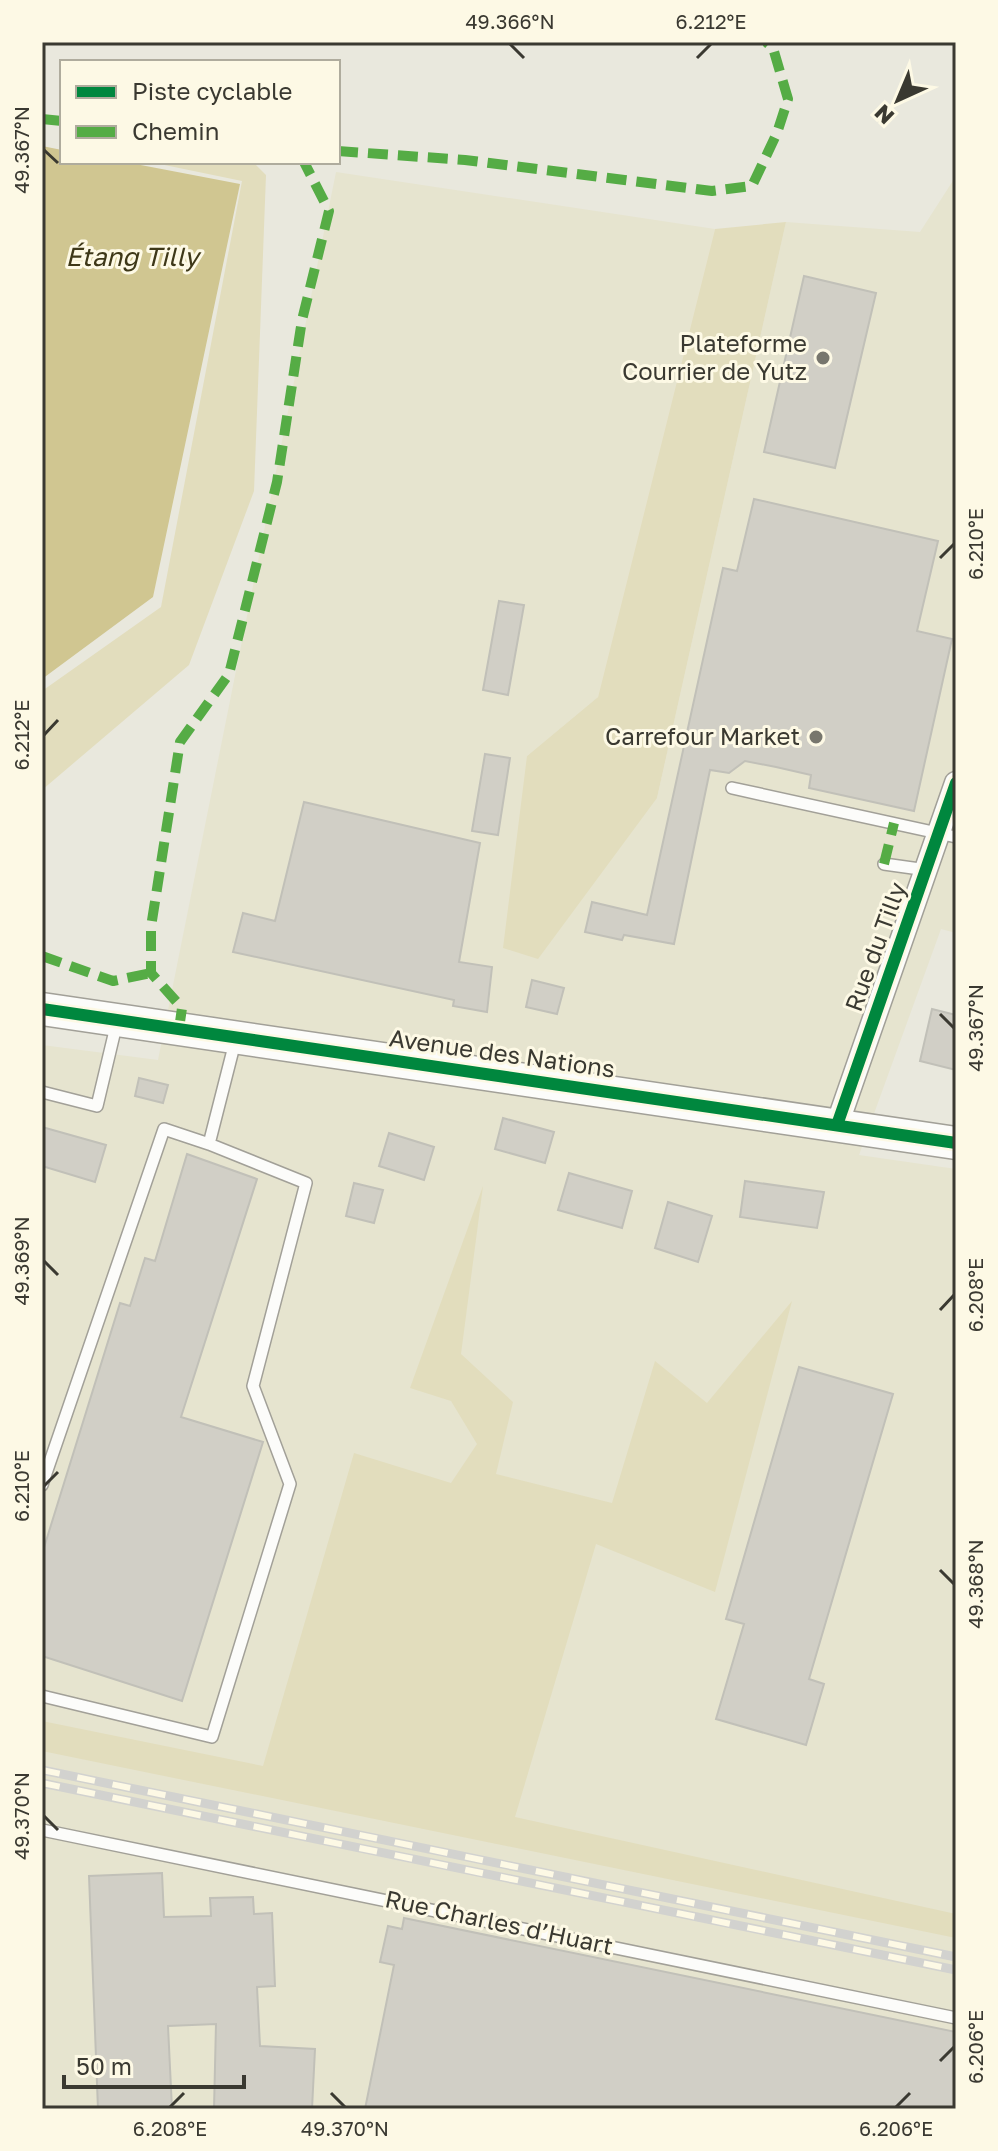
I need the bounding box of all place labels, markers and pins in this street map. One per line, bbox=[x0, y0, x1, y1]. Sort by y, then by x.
place label: Plateforme Courrier de Yutz bbox=[622, 328, 807, 385]
marker: Plateforme Courrier de Yutz bbox=[814, 349, 832, 367]
place label: Carrefour Market bbox=[605, 721, 800, 750]
marker: Carrefour Market bbox=[807, 728, 825, 746]

